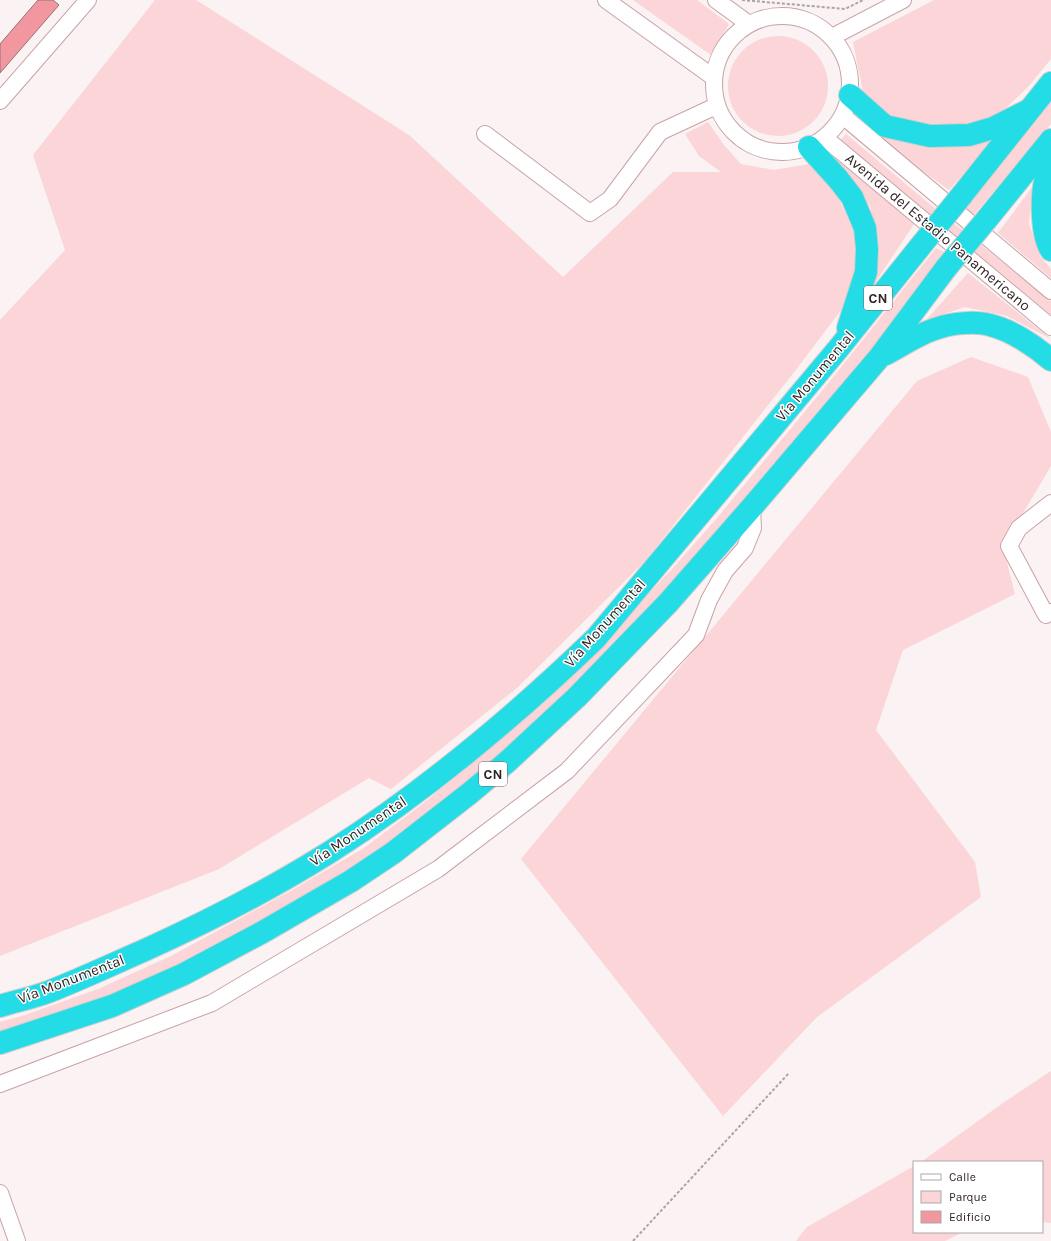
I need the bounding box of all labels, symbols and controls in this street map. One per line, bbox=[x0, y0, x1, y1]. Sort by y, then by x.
street label: Avenida del Estadio Panamericano bbox=[842, 149, 1034, 315]
road number: CN bbox=[864, 286, 892, 310]
street label: Vía Monumental bbox=[772, 327, 858, 425]
street label: Vía Monumental bbox=[561, 575, 649, 671]
road number: CN bbox=[479, 762, 507, 786]
street label: Vía Monumental bbox=[306, 792, 410, 870]
street label: Vía Monumental bbox=[15, 950, 127, 1008]
legend bbox=[913, 1161, 1043, 1233]
text: Calle bbox=[949, 1170, 976, 1184]
text: Parque bbox=[949, 1190, 987, 1204]
text: Edificio bbox=[949, 1210, 990, 1224]

